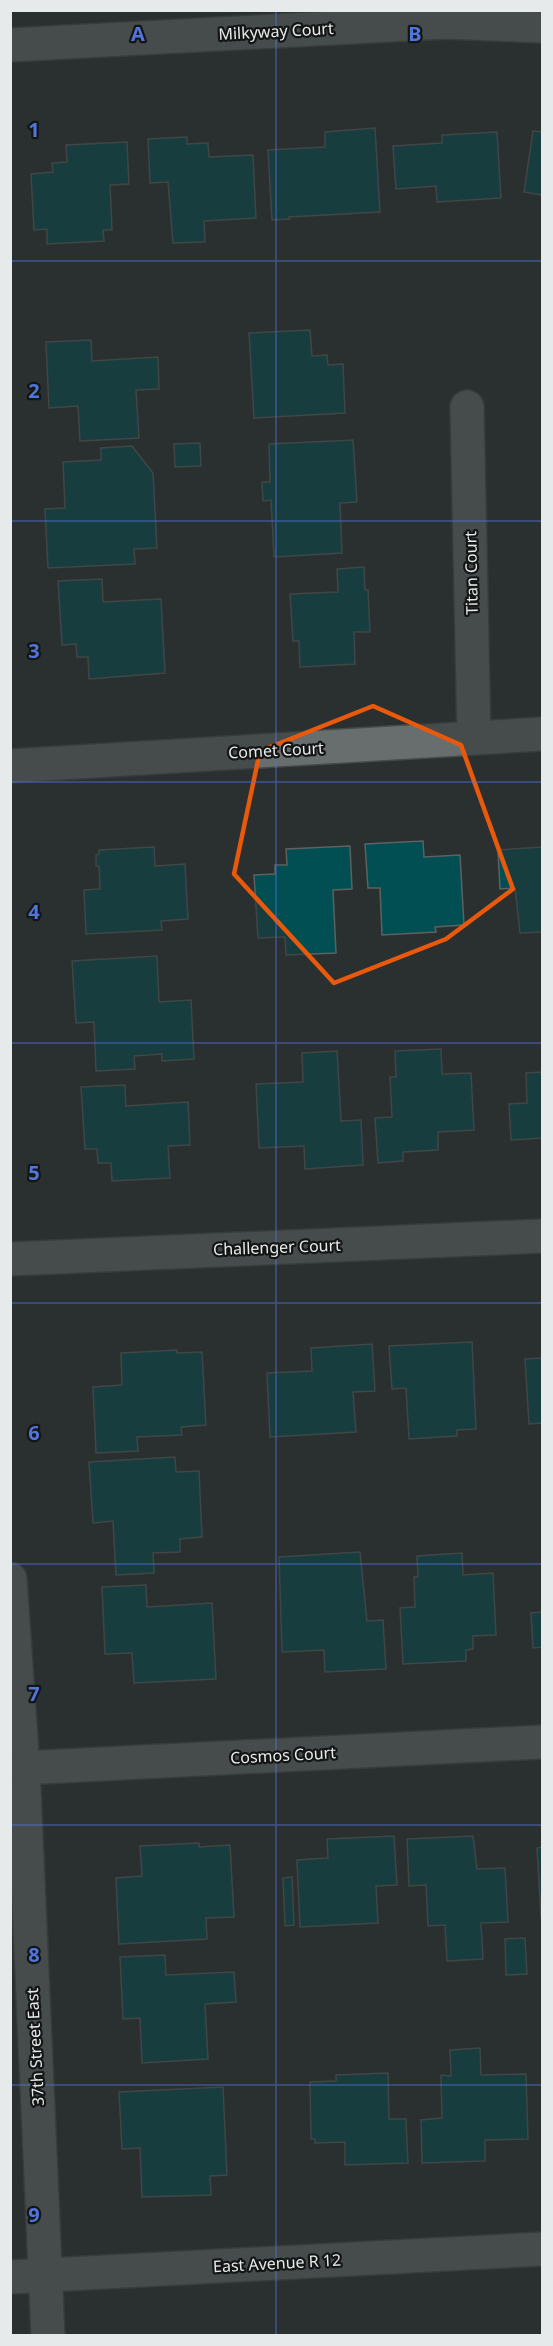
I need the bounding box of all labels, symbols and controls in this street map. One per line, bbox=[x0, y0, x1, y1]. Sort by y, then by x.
street label: Milkyway Court bbox=[218, 17, 334, 45]
text: A bbox=[131, 20, 145, 47]
text: B bbox=[408, 20, 422, 47]
text: 1 bbox=[28, 116, 40, 143]
text: 2 bbox=[28, 377, 40, 404]
street label: Titan Court bbox=[459, 531, 483, 615]
text: 3 bbox=[28, 637, 40, 664]
street label: Comet Court bbox=[228, 736, 325, 763]
text: 4 bbox=[28, 898, 40, 925]
text: 5 bbox=[28, 1159, 40, 1186]
street label: Challenger Court bbox=[213, 1234, 341, 1260]
text: 6 bbox=[28, 1419, 40, 1446]
text: 7 bbox=[28, 1680, 40, 1707]
street label: Cosmos Court bbox=[230, 1741, 337, 1769]
text: 8 bbox=[28, 1941, 40, 1968]
street label: 37th Street East bbox=[21, 1987, 49, 2107]
text: 9 bbox=[28, 2201, 40, 2228]
street label: East Avenue R 12 bbox=[212, 2249, 342, 2277]

